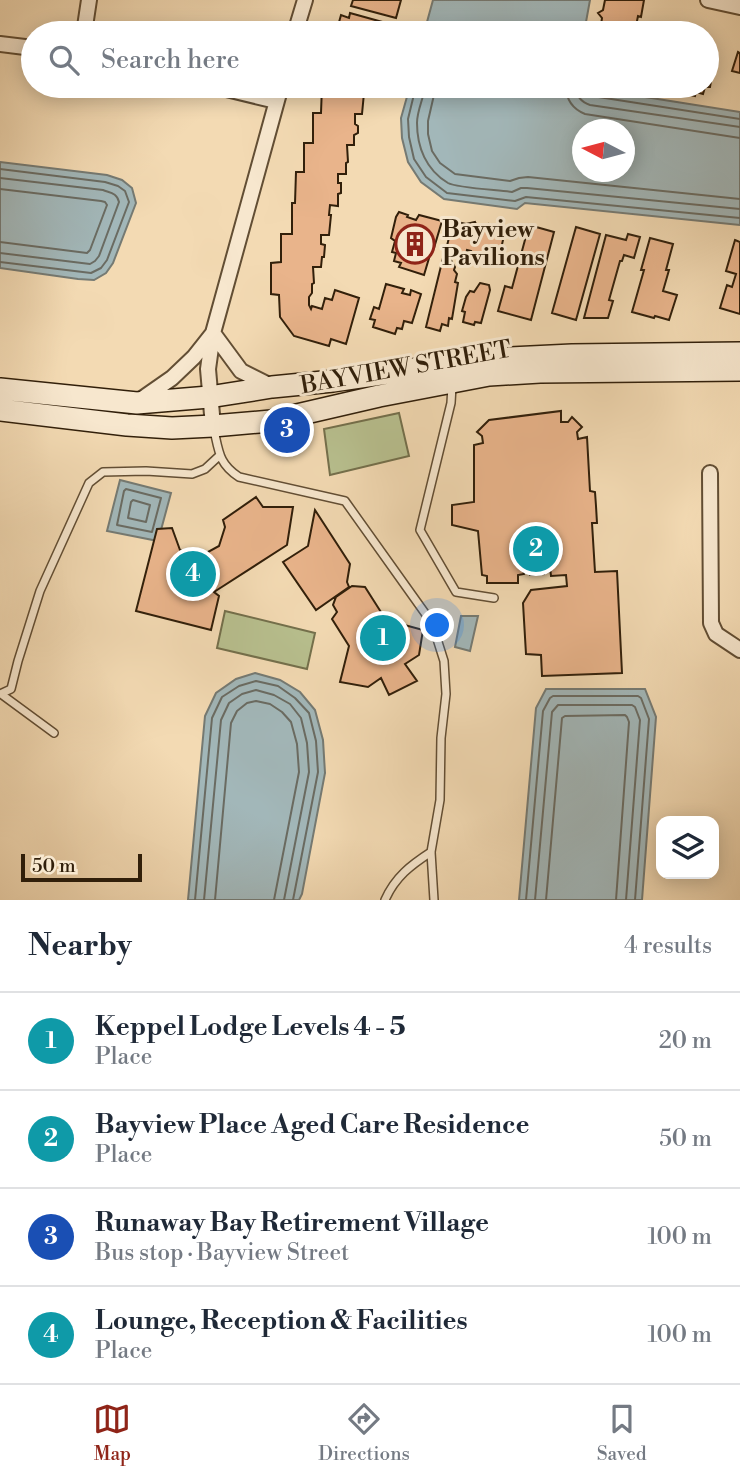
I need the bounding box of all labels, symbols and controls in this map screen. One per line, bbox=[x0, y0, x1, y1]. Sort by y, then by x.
search box bbox=[21, 21, 719, 98]
icon: search bbox=[45, 41, 83, 79]
text: Search here bbox=[101, 44, 240, 76]
north arrow bbox=[572, 119, 635, 182]
place label: Bayview Pavilions bbox=[442, 215, 545, 273]
building icon: Bayview Pavilions bbox=[394, 223, 436, 265]
street label: BAYVIEW STREET bbox=[297, 335, 514, 401]
pin: 3 bbox=[264, 404, 310, 456]
pin: 2 bbox=[513, 523, 559, 575]
pin: 4 bbox=[170, 548, 216, 600]
your location bbox=[420, 608, 454, 642]
pin: 1 bbox=[360, 612, 406, 664]
map controls bbox=[656, 816, 719, 879]
button: layers bbox=[656, 816, 719, 879]
scale bar bbox=[21, 851, 142, 883]
text: 50 m bbox=[32, 854, 76, 878]
text: Nearby bbox=[28, 927, 132, 965]
text: 4 results bbox=[624, 932, 712, 960]
text: Keppel Lodge Levels 4 - 5 bbox=[95, 1011, 406, 1043]
text: 1 bbox=[45, 1027, 57, 1055]
text: 20 m bbox=[659, 1027, 712, 1055]
text: Place bbox=[95, 1043, 152, 1071]
text: Bayview Place Aged Care Residence bbox=[95, 1109, 529, 1141]
text: 2 bbox=[44, 1125, 58, 1153]
text: 50 m bbox=[659, 1125, 712, 1153]
text: Place bbox=[95, 1141, 152, 1169]
text: Runaway Bay Retirement Village bbox=[95, 1207, 489, 1239]
text: 3 bbox=[44, 1223, 58, 1251]
text: 100 m bbox=[647, 1223, 712, 1251]
text: Bus stop · Bayview Street bbox=[95, 1239, 349, 1267]
text: Lounge, Reception & Facilities bbox=[95, 1305, 468, 1337]
text: 4 bbox=[43, 1321, 59, 1349]
text: 100 m bbox=[647, 1321, 712, 1349]
text: Place bbox=[95, 1337, 152, 1365]
tab: Map bbox=[93, 1400, 131, 1466]
tab: Directions bbox=[318, 1400, 410, 1466]
tab: Saved bbox=[597, 1400, 647, 1466]

